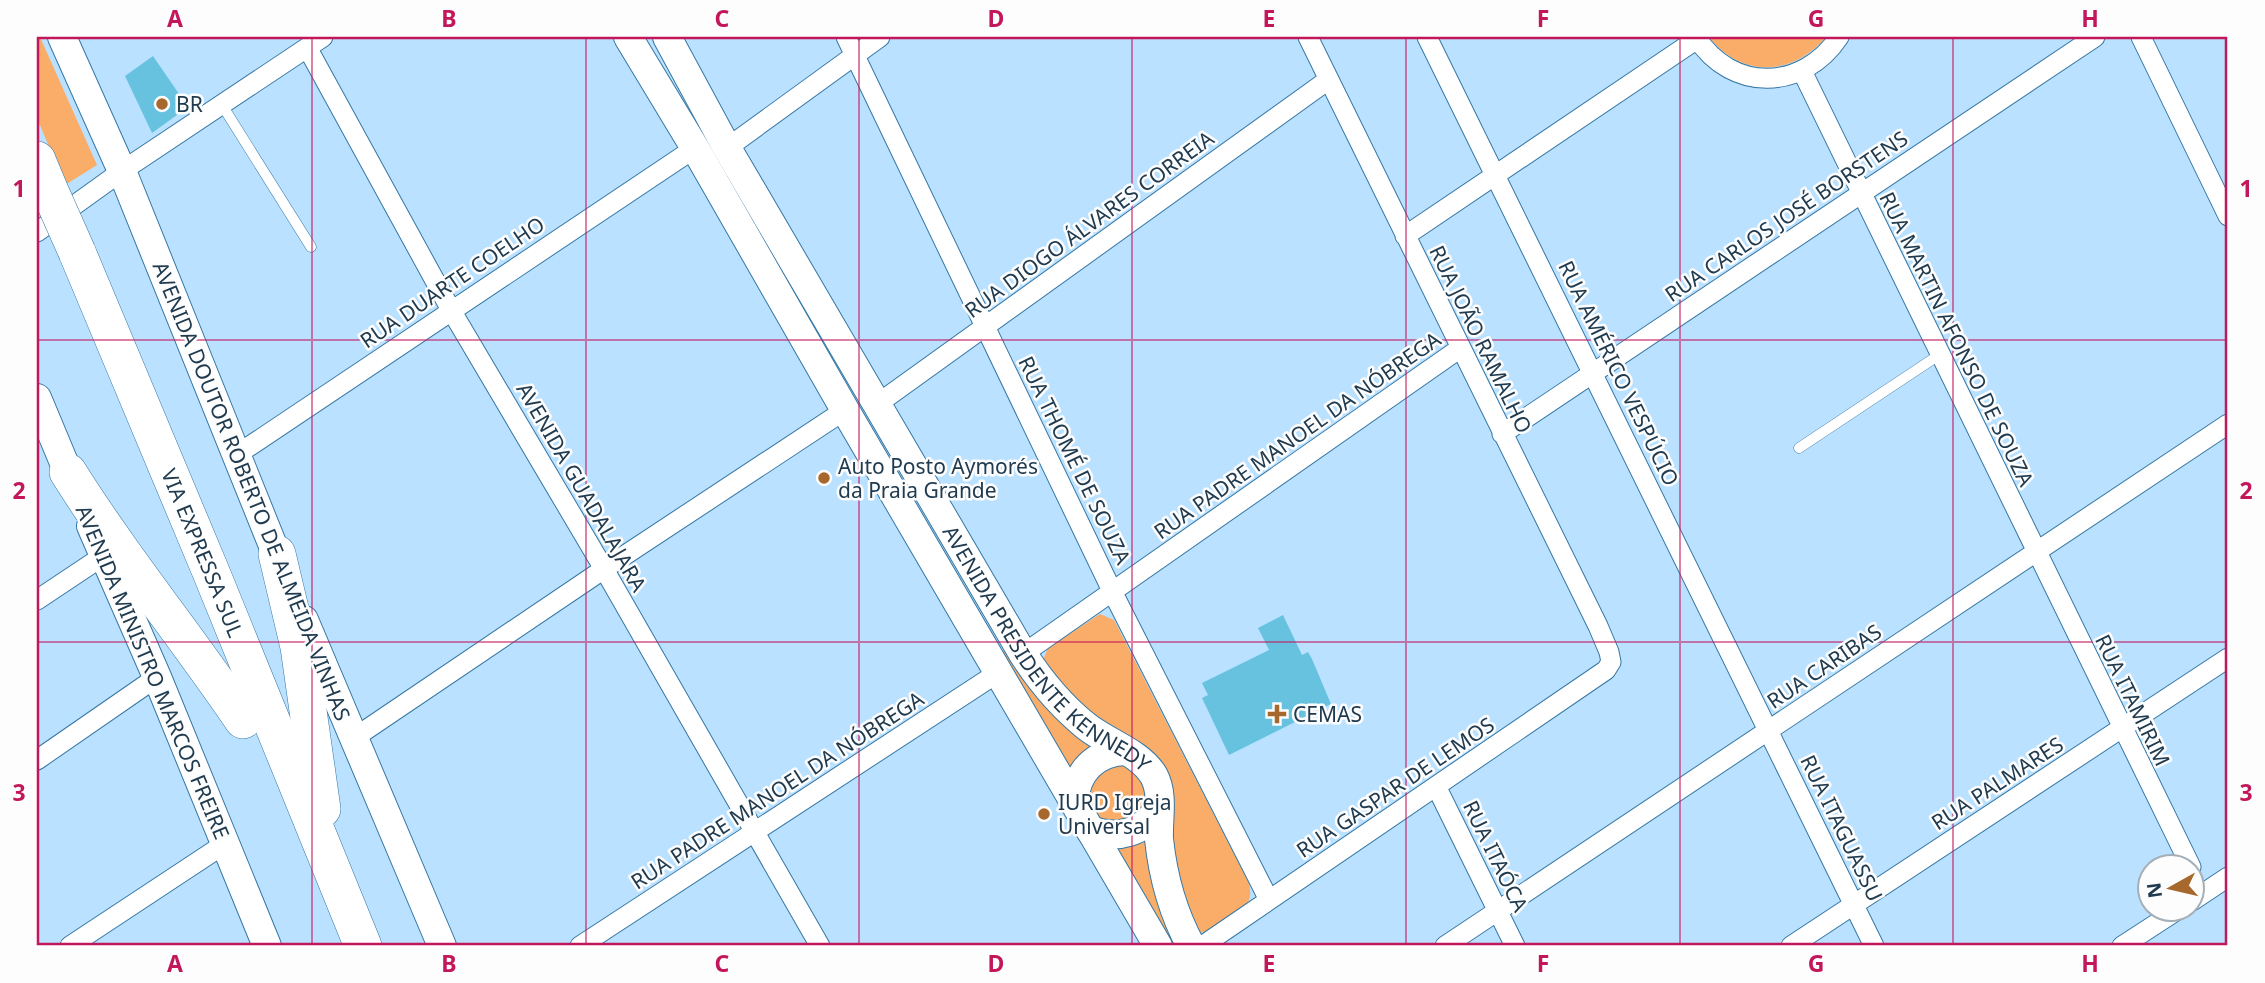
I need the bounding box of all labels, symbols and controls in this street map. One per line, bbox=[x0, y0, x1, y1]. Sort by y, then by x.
text: A bbox=[167, 2, 183, 34]
text: B bbox=[441, 2, 457, 34]
text: C bbox=[715, 2, 730, 34]
text: D bbox=[988, 2, 1004, 34]
text: E bbox=[1263, 2, 1275, 34]
text: F bbox=[1537, 2, 1549, 34]
text: G bbox=[1808, 2, 1824, 34]
text: H bbox=[2081, 2, 2099, 34]
place label: BR bbox=[176, 90, 203, 118]
marker: BR bbox=[154, 96, 170, 112]
street label: RUA DIOGO ÁLVARES CORREIA bbox=[959, 124, 1220, 324]
street label: RUA CARLOS JOSÉ BORSTENS bbox=[1659, 124, 1913, 308]
text: 1 bbox=[12, 172, 26, 204]
text: 1 bbox=[2239, 172, 2253, 204]
street label: RUA MARTIN AFONSO DE SOUZA bbox=[1873, 187, 2041, 491]
street label: RUA DUARTE COELHO bbox=[354, 210, 550, 354]
street label: RUA JOÃO RAMALHO bbox=[1423, 240, 1539, 438]
street label: RUA AMÉRICO VESPÚCIO bbox=[1552, 256, 1686, 490]
street label: AVENIDA DOUTOR ROBERTO DE ALMEIDA VINHAS bbox=[147, 257, 357, 725]
street label: RUA PADRE MANOEL DA NÓBREGA bbox=[1148, 325, 1446, 545]
street label: RUA THOMÉ DE SOUZA bbox=[1012, 351, 1138, 569]
street label: AVENIDA GUADALAJARA bbox=[511, 377, 654, 597]
place label: Auto Posto Aymorés da Praia Grande bbox=[838, 452, 1038, 504]
street label: VIA EXPRESSA SUL bbox=[155, 464, 250, 641]
marker: Auto Posto Aymorés da Praia Grande bbox=[816, 470, 832, 486]
text: 2 bbox=[12, 474, 26, 506]
text: 2 bbox=[2239, 474, 2253, 506]
street label: AVENIDA MINISTRO MARCOS FREIRE bbox=[70, 501, 236, 843]
street label: AVENIDA PRESIDENTE KENNEDY bbox=[937, 520, 1157, 777]
street label: RUA CARIBAS bbox=[1761, 617, 1887, 715]
street label: RUA ITAMIRIM bbox=[2089, 629, 2177, 771]
street label: RUA PADRE MANOEL DA NÓBREGA bbox=[625, 684, 929, 895]
place label: CEMAS bbox=[1293, 700, 1362, 728]
marker: CEMAS bbox=[1267, 704, 1287, 724]
street label: RUA GASPAR DE LEMOS bbox=[1291, 710, 1499, 864]
street label: RUA PALMARES bbox=[1926, 730, 2068, 836]
street label: RUA ITAGUASSU bbox=[1794, 750, 1890, 906]
text: 3 bbox=[12, 776, 26, 808]
text: 3 bbox=[2239, 776, 2253, 808]
place label: IURD Igreja Universal bbox=[1058, 788, 1172, 840]
street label: RUA ITAÓCA bbox=[1457, 796, 1535, 917]
marker: IURD Igreja Universal bbox=[1036, 806, 1052, 822]
north arrow bbox=[2136, 853, 2206, 923]
text: N bbox=[2140, 881, 2168, 900]
text: A bbox=[167, 947, 183, 979]
text: B bbox=[441, 947, 457, 979]
text: C bbox=[715, 947, 730, 979]
text: D bbox=[988, 947, 1004, 979]
text: E bbox=[1263, 947, 1275, 979]
text: F bbox=[1537, 947, 1549, 979]
text: G bbox=[1808, 947, 1824, 979]
text: H bbox=[2081, 947, 2099, 979]

